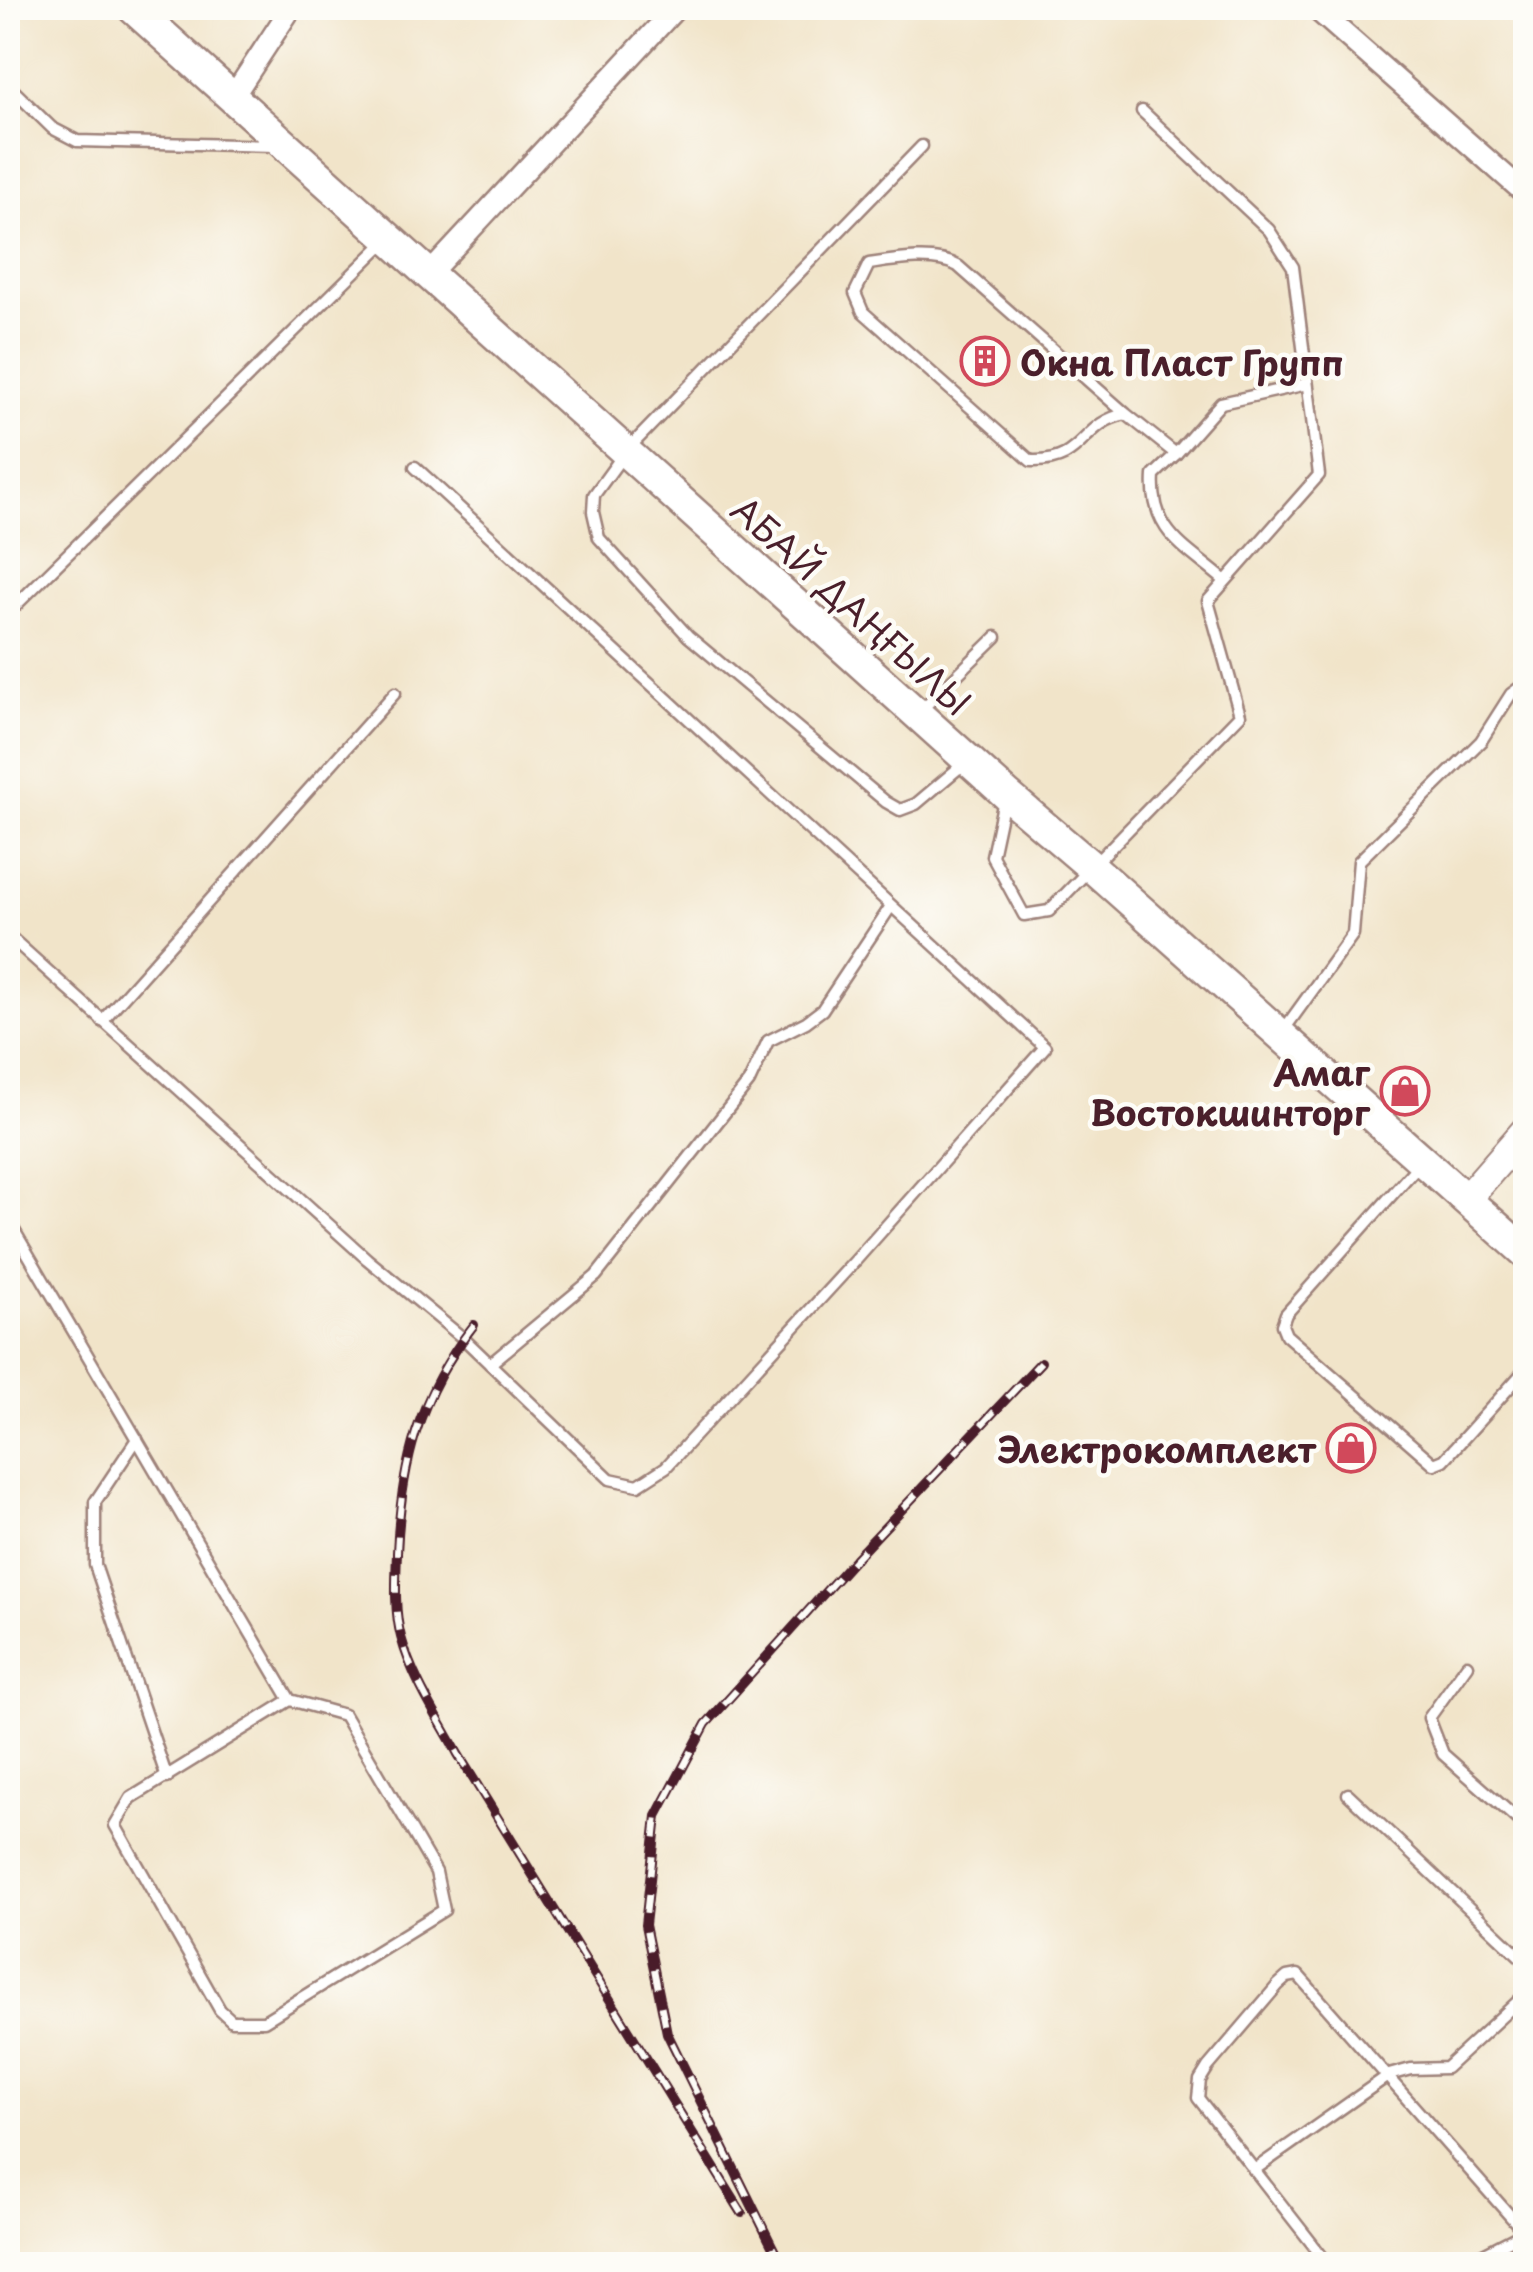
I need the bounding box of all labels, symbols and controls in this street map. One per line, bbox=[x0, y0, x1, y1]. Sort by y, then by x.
building icon: Окна Пласт Групп bbox=[959, 335, 1011, 387]
place label: Окна Пласт Групп bbox=[1020, 335, 1344, 388]
street label: АБАЙ ДАҢҒЫЛЫ bbox=[720, 483, 984, 727]
place label: Амаг Востокшинторг bbox=[1090, 1045, 1371, 1138]
shop icon: Амаг Востокшинторг bbox=[1379, 1065, 1431, 1117]
place label: Электрокомплект bbox=[997, 1422, 1317, 1475]
shop icon: Электрокомплект bbox=[1325, 1422, 1377, 1474]

